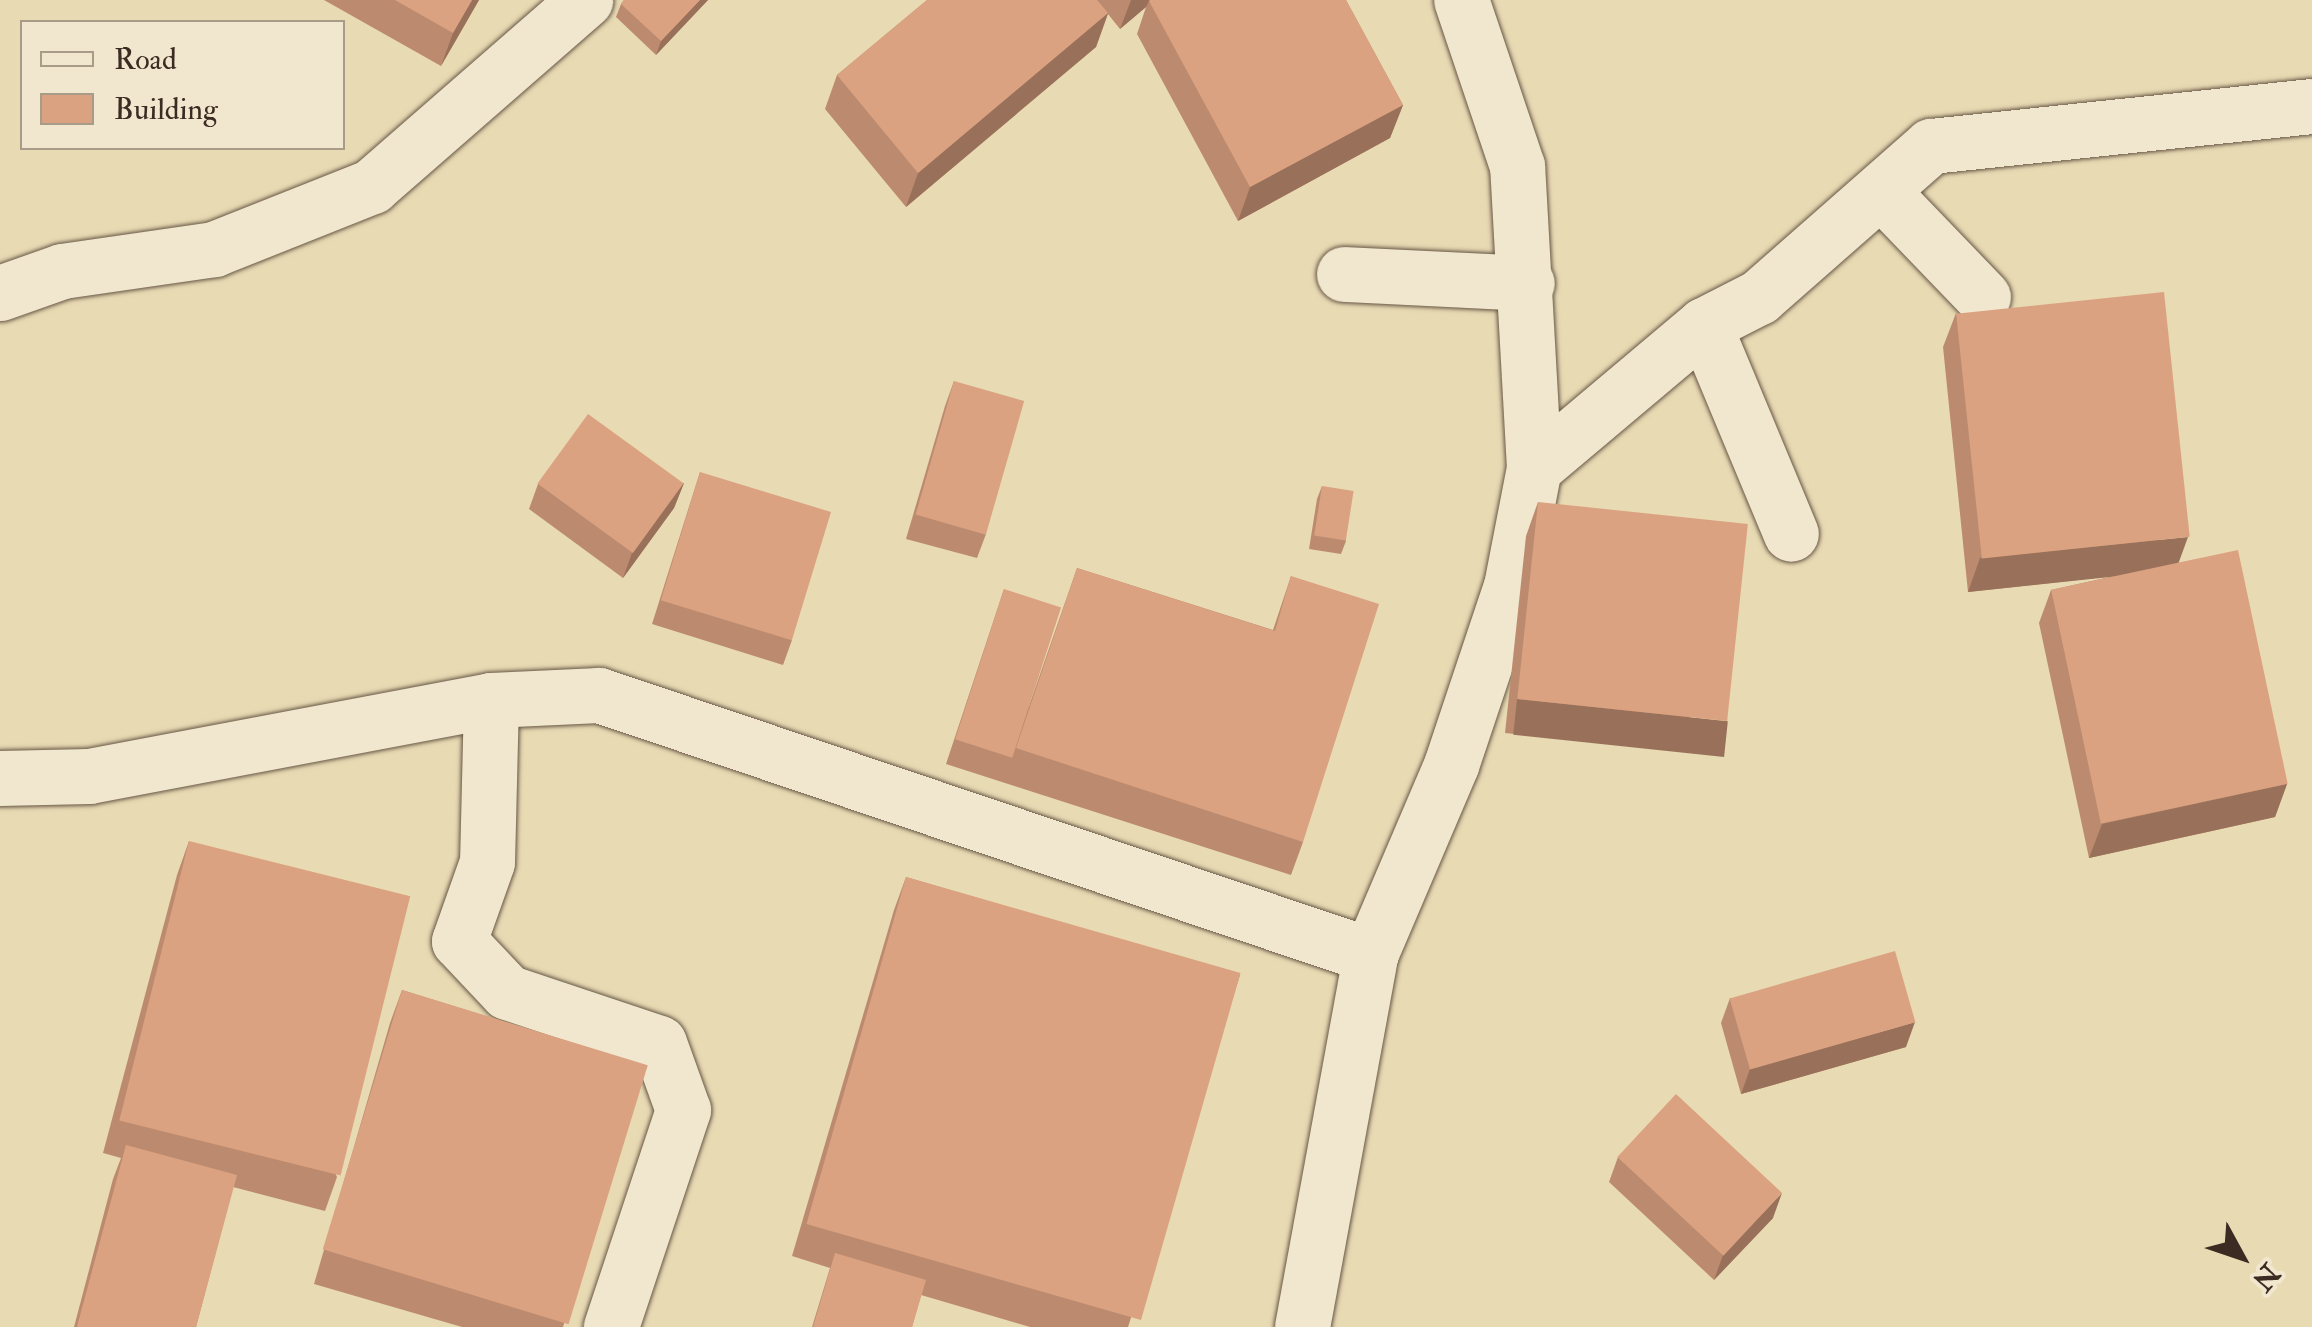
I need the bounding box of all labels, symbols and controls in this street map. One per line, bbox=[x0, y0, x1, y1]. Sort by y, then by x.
legend bbox=[20, 20, 345, 150]
text: Road bbox=[114, 41, 177, 78]
text: Building bbox=[114, 91, 218, 128]
north arrow bbox=[2192, 1207, 2292, 1307]
text: N bbox=[2244, 1256, 2287, 1297]

